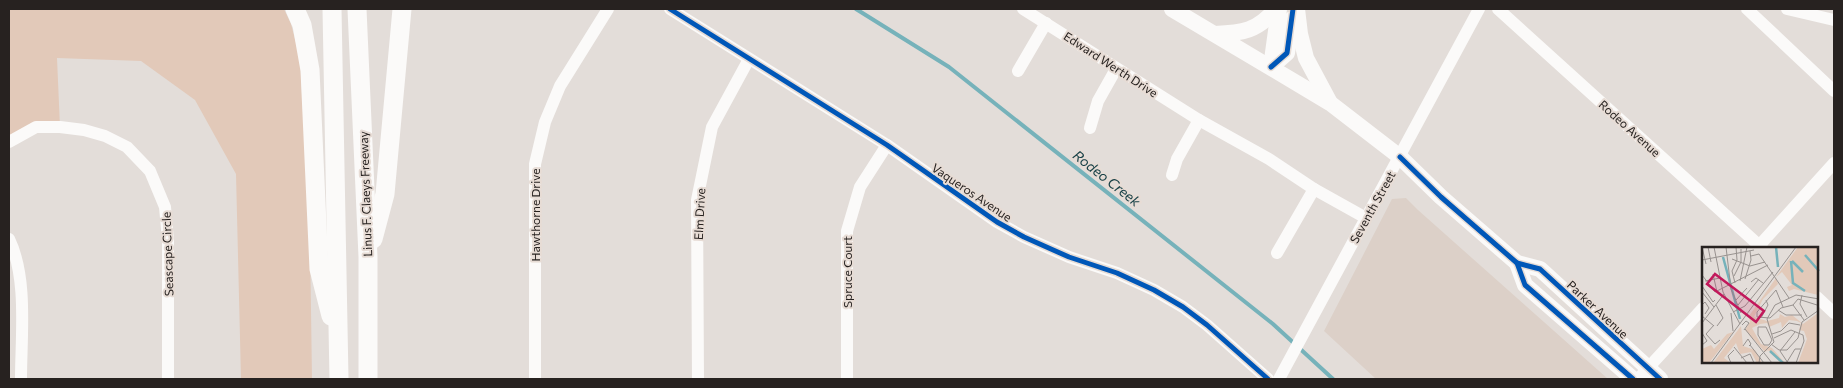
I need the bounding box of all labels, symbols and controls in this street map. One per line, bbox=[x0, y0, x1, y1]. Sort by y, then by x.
street label: Edward Werth Drive bbox=[1061, 28, 1161, 100]
street label: Rodeo Avenue bbox=[1596, 97, 1664, 159]
street label: Linus F. Claeys Freeway bbox=[356, 131, 374, 257]
water label: Rodeo Creek bbox=[1070, 146, 1145, 210]
street label: Vaqueros Avenue bbox=[929, 160, 1015, 224]
street label: Seventh Street bbox=[1346, 168, 1398, 246]
street label: Hawthorne Drive bbox=[528, 169, 542, 262]
street label: Elm Drive bbox=[691, 188, 707, 240]
street label: Seascape Circle bbox=[159, 212, 175, 296]
street label: Spruce Court bbox=[840, 236, 854, 308]
inset map bbox=[1702, 247, 1818, 363]
street label: Parker Avenue bbox=[1565, 277, 1631, 341]

